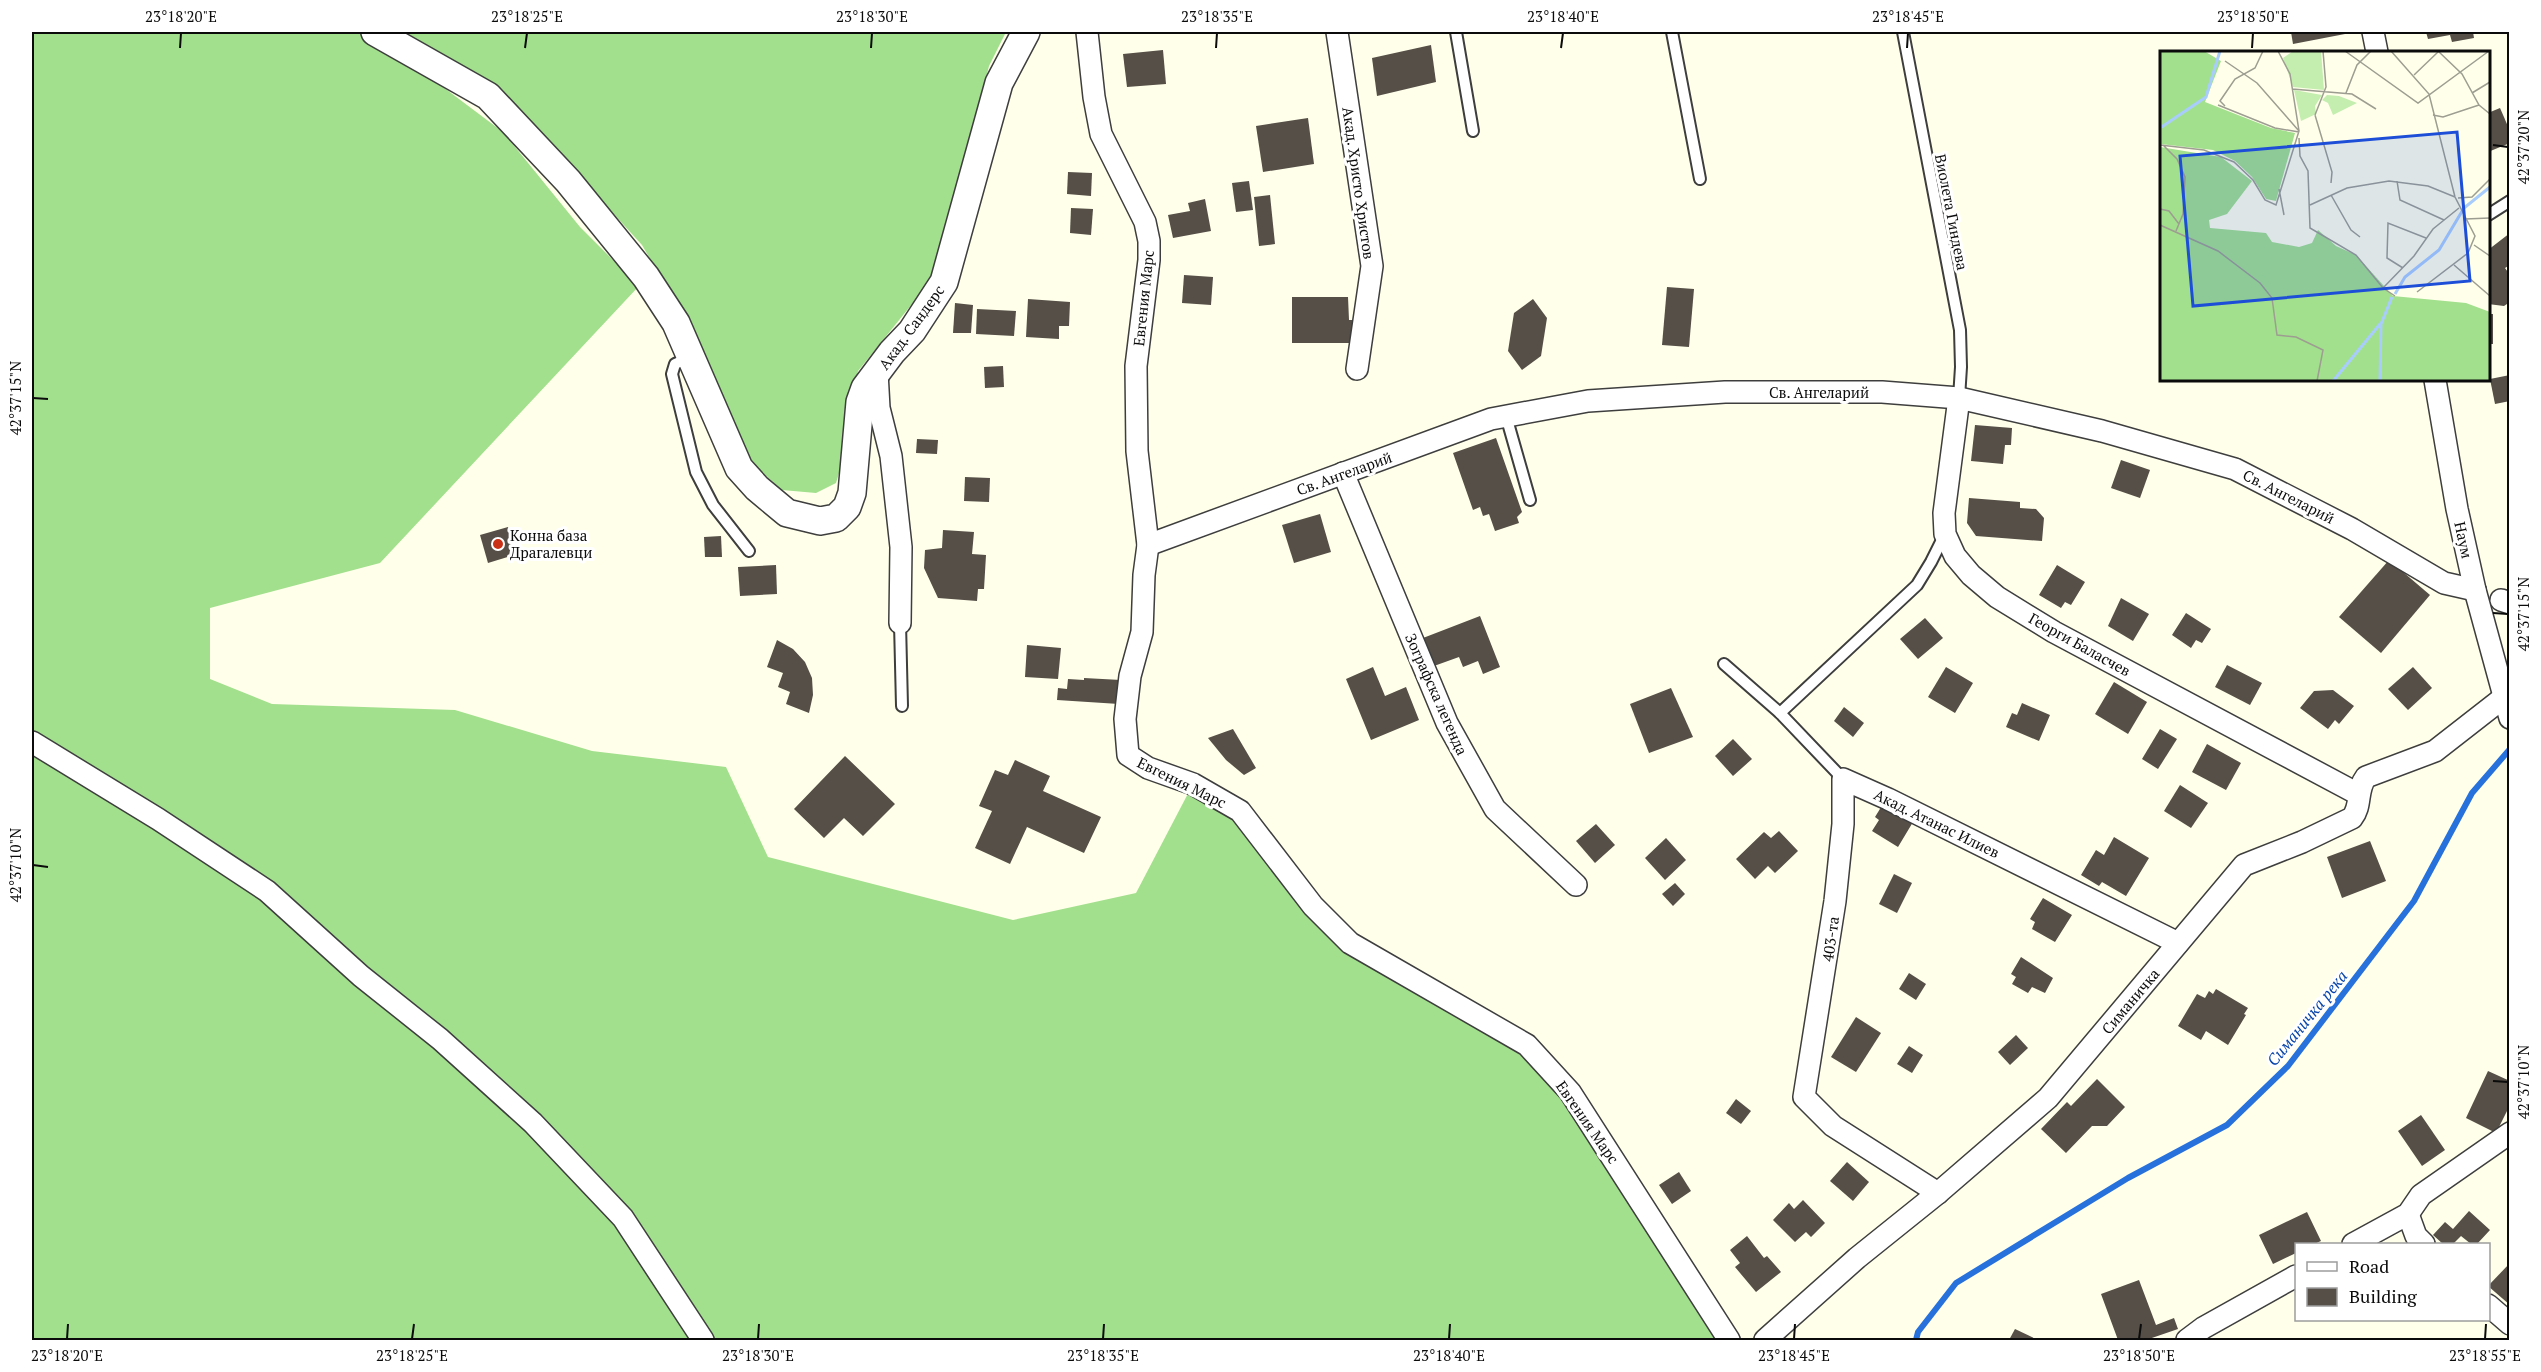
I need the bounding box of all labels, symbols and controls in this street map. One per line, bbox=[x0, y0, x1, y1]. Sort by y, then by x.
text: 23°18'20"E bbox=[145, 6, 217, 26]
text: 23°18'25"E bbox=[491, 6, 563, 26]
text: 23°18'30"E bbox=[836, 6, 908, 26]
text: 23°18'35"E bbox=[1181, 6, 1253, 26]
text: 23°18'40"E bbox=[1527, 6, 1599, 26]
text: 23°18'45"E bbox=[1872, 6, 1944, 26]
text: 23°18'50"E bbox=[2217, 6, 2289, 26]
inset map bbox=[2160, 51, 2490, 381]
street label: Акад. Христо Христов bbox=[1338, 105, 1380, 261]
text: 42°37'20"N bbox=[2513, 110, 2533, 184]
street label: Виолета Гиндева bbox=[1931, 152, 1973, 272]
street label: Евгения Марс bbox=[1128, 249, 1158, 347]
street label: Акад. Сандерс bbox=[874, 281, 948, 373]
text: 42°37'15"N bbox=[5, 361, 25, 435]
street label: Св. Ангеларий bbox=[1769, 382, 1869, 402]
street label: Св. Ангеларий bbox=[1293, 446, 1395, 500]
street label: Св. Ангеларий bbox=[2240, 464, 2338, 528]
street label: Наум bbox=[2450, 520, 2478, 560]
place label: Конна база Драгалевци bbox=[510, 525, 592, 562]
marker: Конна база Драгалевци bbox=[491, 537, 505, 551]
text: 42°37'15"N bbox=[2513, 577, 2533, 651]
street label: Георги Баласчев bbox=[2026, 608, 2135, 680]
street label: Зографска легенда bbox=[1401, 630, 1473, 758]
street label: Евгения Марс bbox=[1134, 752, 1230, 812]
street label: Акад. Атанас Илиев bbox=[1871, 784, 2003, 862]
text: 42°37'10"N bbox=[5, 828, 25, 902]
street label: 403-та bbox=[1817, 915, 1843, 963]
street label: Симаничка bbox=[2097, 964, 2164, 1038]
water label: Симаничка река bbox=[2262, 966, 2352, 1070]
text: 42°37'10"N bbox=[2513, 1045, 2533, 1119]
street label: Евгения Марс bbox=[1552, 1077, 1624, 1167]
legend bbox=[2295, 1243, 2490, 1321]
text: Road bbox=[2349, 1254, 2389, 1278]
text: Building bbox=[2349, 1284, 2417, 1308]
text: 23°18'20"E bbox=[31, 1345, 103, 1365]
text: 23°18'25"E bbox=[376, 1345, 448, 1365]
text: 23°18'30"E bbox=[722, 1345, 794, 1365]
text: 23°18'35"E bbox=[1067, 1345, 1139, 1365]
text: 23°18'40"E bbox=[1413, 1345, 1485, 1365]
text: 23°18'45"E bbox=[1758, 1345, 1830, 1365]
text: 23°18'50"E bbox=[2103, 1345, 2175, 1365]
text: 23°18'55"E bbox=[2449, 1345, 2521, 1365]

